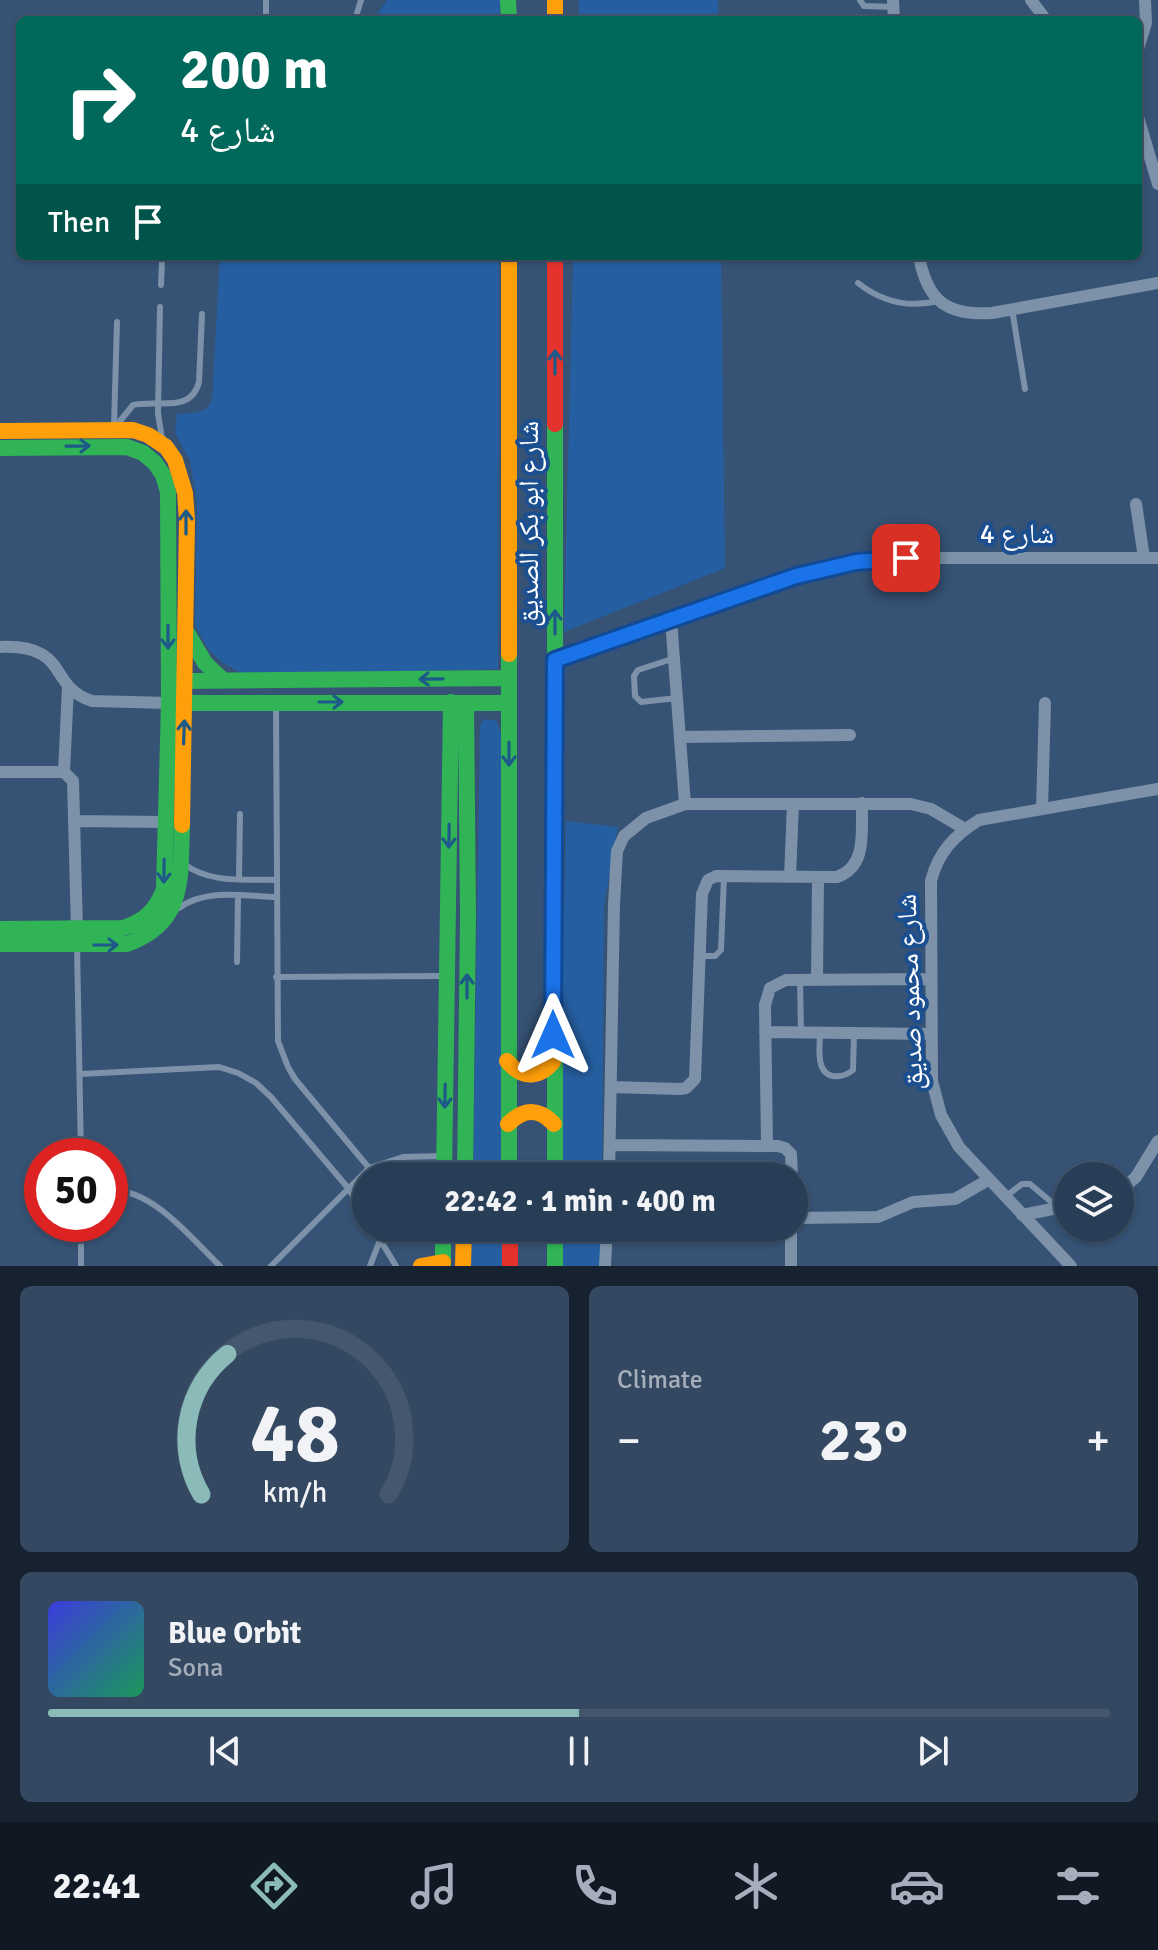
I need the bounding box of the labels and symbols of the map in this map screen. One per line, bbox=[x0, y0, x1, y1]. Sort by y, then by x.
one-way arrow bbox=[547, 349, 563, 376]
street label: شارع ابو بكر الصديق bbox=[512, 421, 546, 627]
one-way arrow bbox=[64, 439, 91, 454]
one-way arrow bbox=[178, 509, 194, 536]
street label: شارع 4 bbox=[980, 517, 1054, 551]
pin bbox=[872, 524, 940, 592]
one-way arrow bbox=[547, 609, 563, 636]
one-way arrow bbox=[160, 623, 176, 650]
one-way arrow bbox=[418, 671, 445, 687]
one-way arrow bbox=[317, 694, 344, 710]
one-way arrow bbox=[176, 719, 192, 746]
one-way arrow bbox=[501, 740, 517, 767]
one-way arrow bbox=[441, 822, 457, 849]
one-way arrow bbox=[156, 857, 172, 884]
street label: شارع محمود صديق bbox=[890, 893, 930, 1091]
one-way arrow bbox=[92, 937, 119, 952]
one-way arrow bbox=[459, 973, 475, 1000]
position arrow bbox=[511, 993, 595, 1077]
one-way arrow bbox=[437, 1082, 453, 1109]
speed limit sign: 50 bbox=[24, 1138, 128, 1242]

